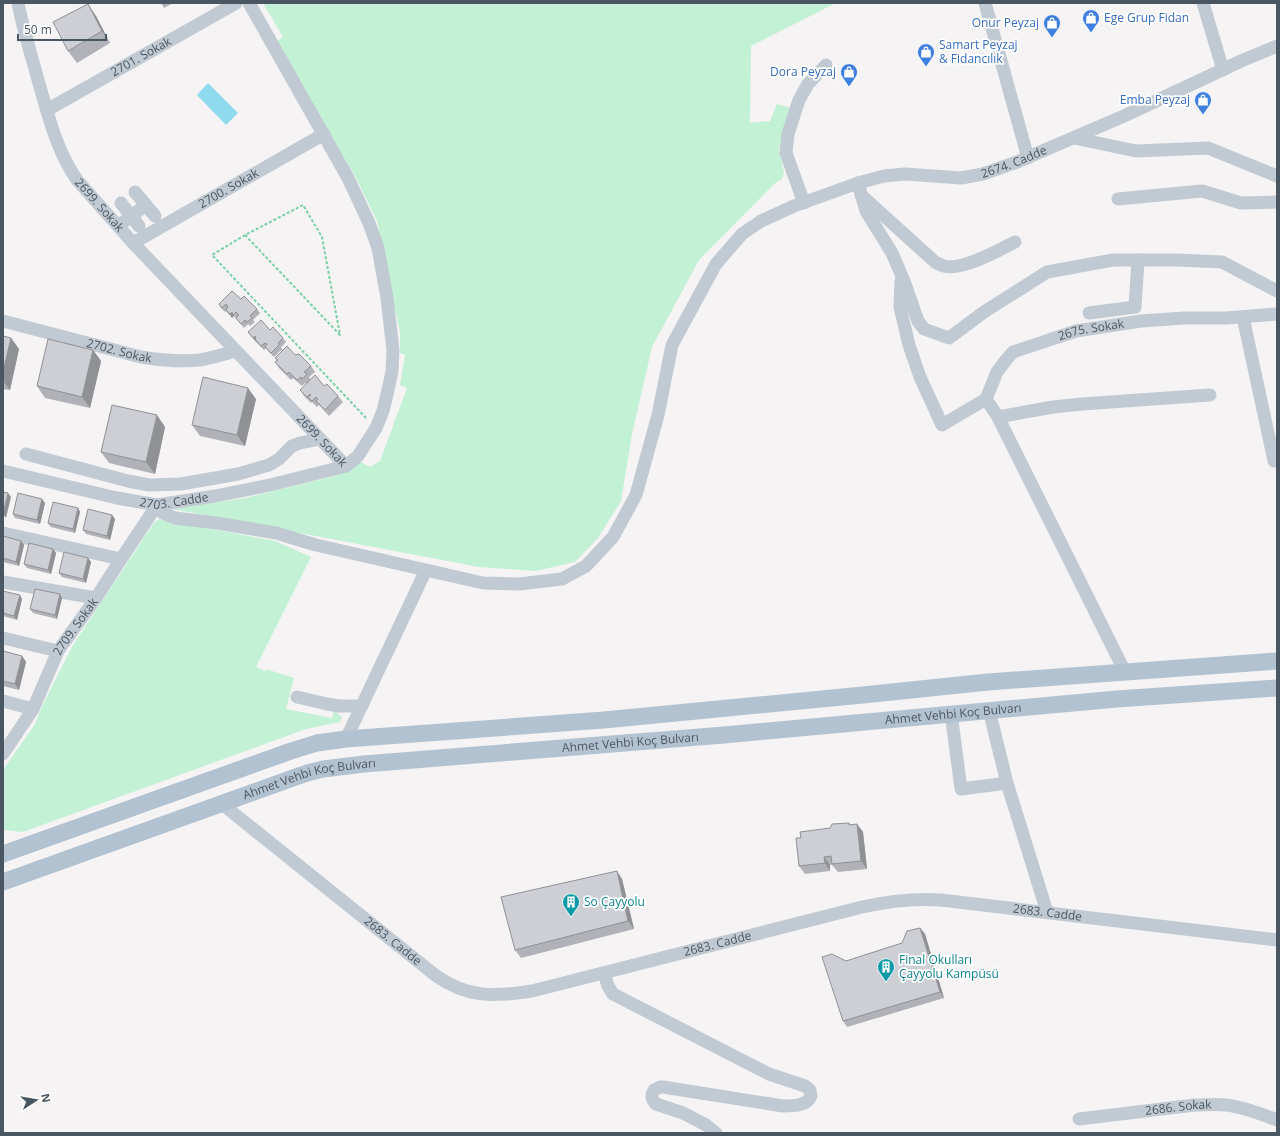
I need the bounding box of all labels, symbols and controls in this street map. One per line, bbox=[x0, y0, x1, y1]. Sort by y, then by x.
shop icon: Ege Grup Fidan bbox=[1081, 8, 1101, 33]
place label: Ege Grup Fidan bbox=[1104, 9, 1189, 26]
shop icon: Onur Peyzaj bbox=[1042, 13, 1062, 38]
place label: Onur Peyzaj bbox=[972, 14, 1039, 31]
scale bar bbox=[18, 16, 106, 42]
text: 50 m bbox=[24, 21, 52, 38]
street label: 2701. Sokak bbox=[107, 32, 175, 80]
place label: Samart Peyzaj & Fidancılık bbox=[939, 36, 1018, 67]
shop icon: Samart Peyzaj & Fidancılık bbox=[916, 42, 936, 67]
shop icon: Dora Peyzaj bbox=[839, 62, 859, 87]
place label: Dora Peyzaj bbox=[770, 63, 836, 80]
shop icon: Emba Peyzaj bbox=[1193, 90, 1213, 115]
place label: Emba Peyzaj bbox=[1120, 91, 1190, 108]
street label: 2674. Cadde bbox=[978, 141, 1049, 182]
street label: 2700. Sokak bbox=[195, 164, 262, 212]
street label: 2699. Sokak bbox=[71, 174, 129, 236]
street label: 2675. Sokak bbox=[1056, 315, 1126, 344]
street label: 2702. Sokak bbox=[85, 334, 153, 367]
street label: 2699. Sokak bbox=[293, 410, 352, 471]
street label: 2703. Cadde bbox=[138, 488, 210, 513]
street label: 2709. Sokak bbox=[48, 594, 102, 658]
street label: Ahmet Vehbi Koç Bulvarı bbox=[884, 699, 1022, 728]
street label: Ahmet Vehbi Koç Bulvarı bbox=[561, 728, 699, 756]
street label: Ahmet Vehbi Koç Bulvarı bbox=[240, 754, 376, 803]
building icon: So Çayyolu bbox=[561, 892, 581, 917]
place label: So Çayyolu bbox=[584, 893, 645, 910]
street label: 2683. Cadde bbox=[1012, 900, 1083, 925]
street label: 2683. Cadde bbox=[361, 912, 426, 969]
street label: 2683. Cadde bbox=[682, 926, 753, 960]
place label: Final Okulları Çayyolu Kampüsü bbox=[899, 951, 999, 982]
building icon: Final Okulları Çayyolu Kampüsü bbox=[876, 957, 896, 982]
north arrow bbox=[16, 1080, 56, 1120]
text: N bbox=[38, 1092, 55, 1104]
street label: 2686. Sokak bbox=[1144, 1096, 1212, 1119]

